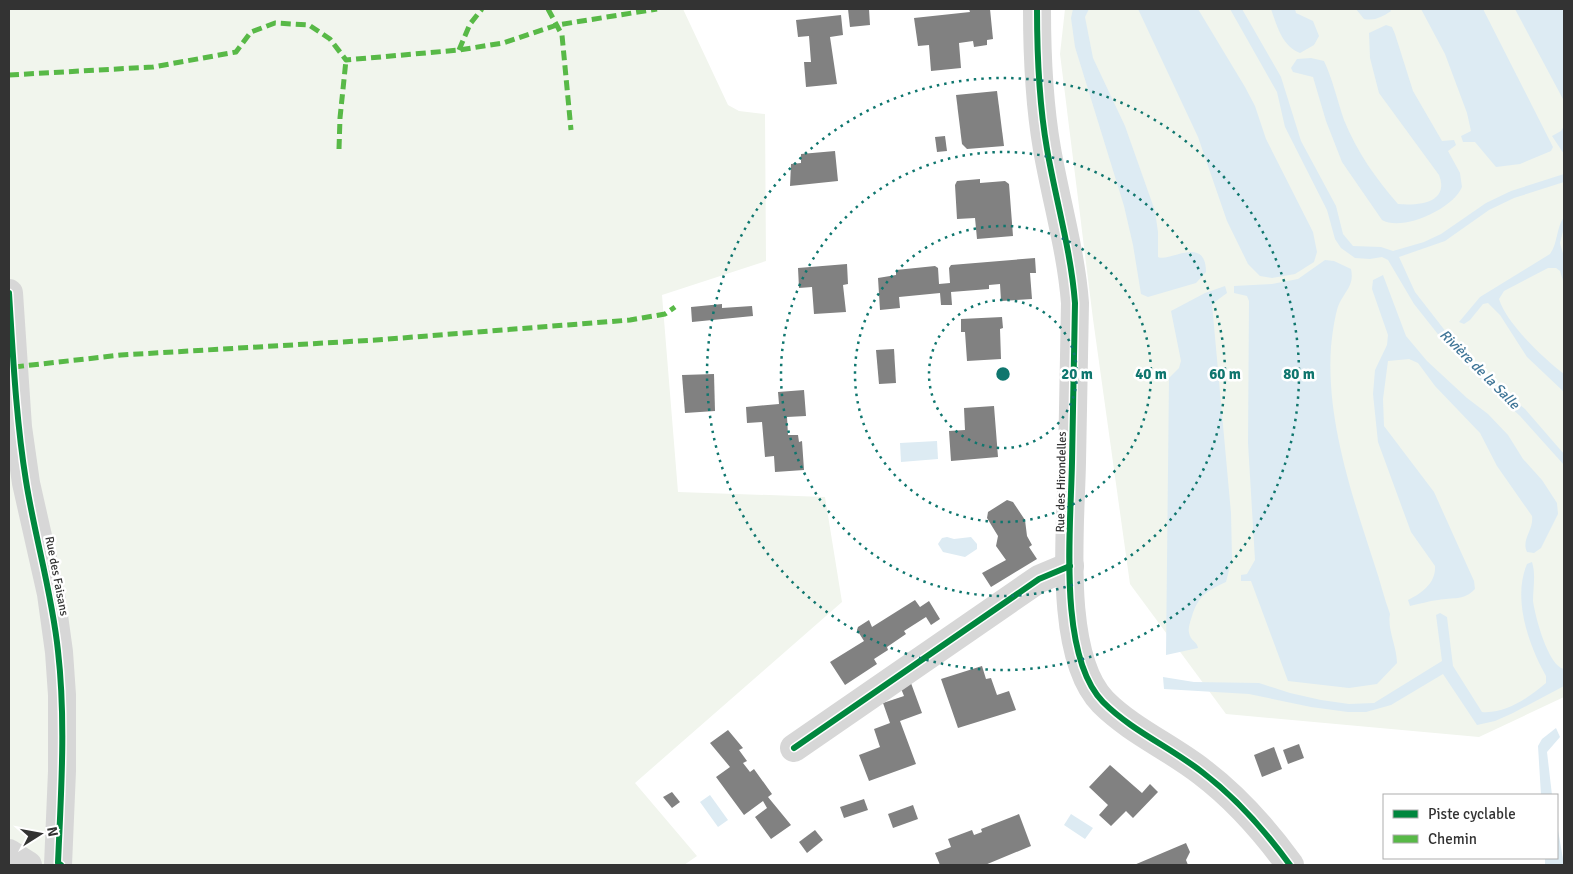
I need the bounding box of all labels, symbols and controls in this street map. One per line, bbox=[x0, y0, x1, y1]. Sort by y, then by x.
water label: Rivière de la Salle bbox=[1436, 326, 1524, 413]
centre of rings bbox=[994, 365, 1012, 383]
text: 20 m bbox=[1061, 365, 1093, 383]
text: 40 m bbox=[1135, 365, 1167, 383]
text: 60 m bbox=[1209, 365, 1241, 383]
text: 80 m bbox=[1283, 365, 1315, 383]
street label: Rue des Hirondelles bbox=[1053, 431, 1070, 533]
street label: Rue des Faisans bbox=[41, 535, 72, 617]
legend bbox=[1383, 794, 1558, 859]
text: Piste cyclable bbox=[1428, 805, 1516, 823]
north arrow bbox=[15, 809, 65, 859]
text: N bbox=[43, 825, 62, 838]
text: Chemin bbox=[1428, 830, 1477, 848]

